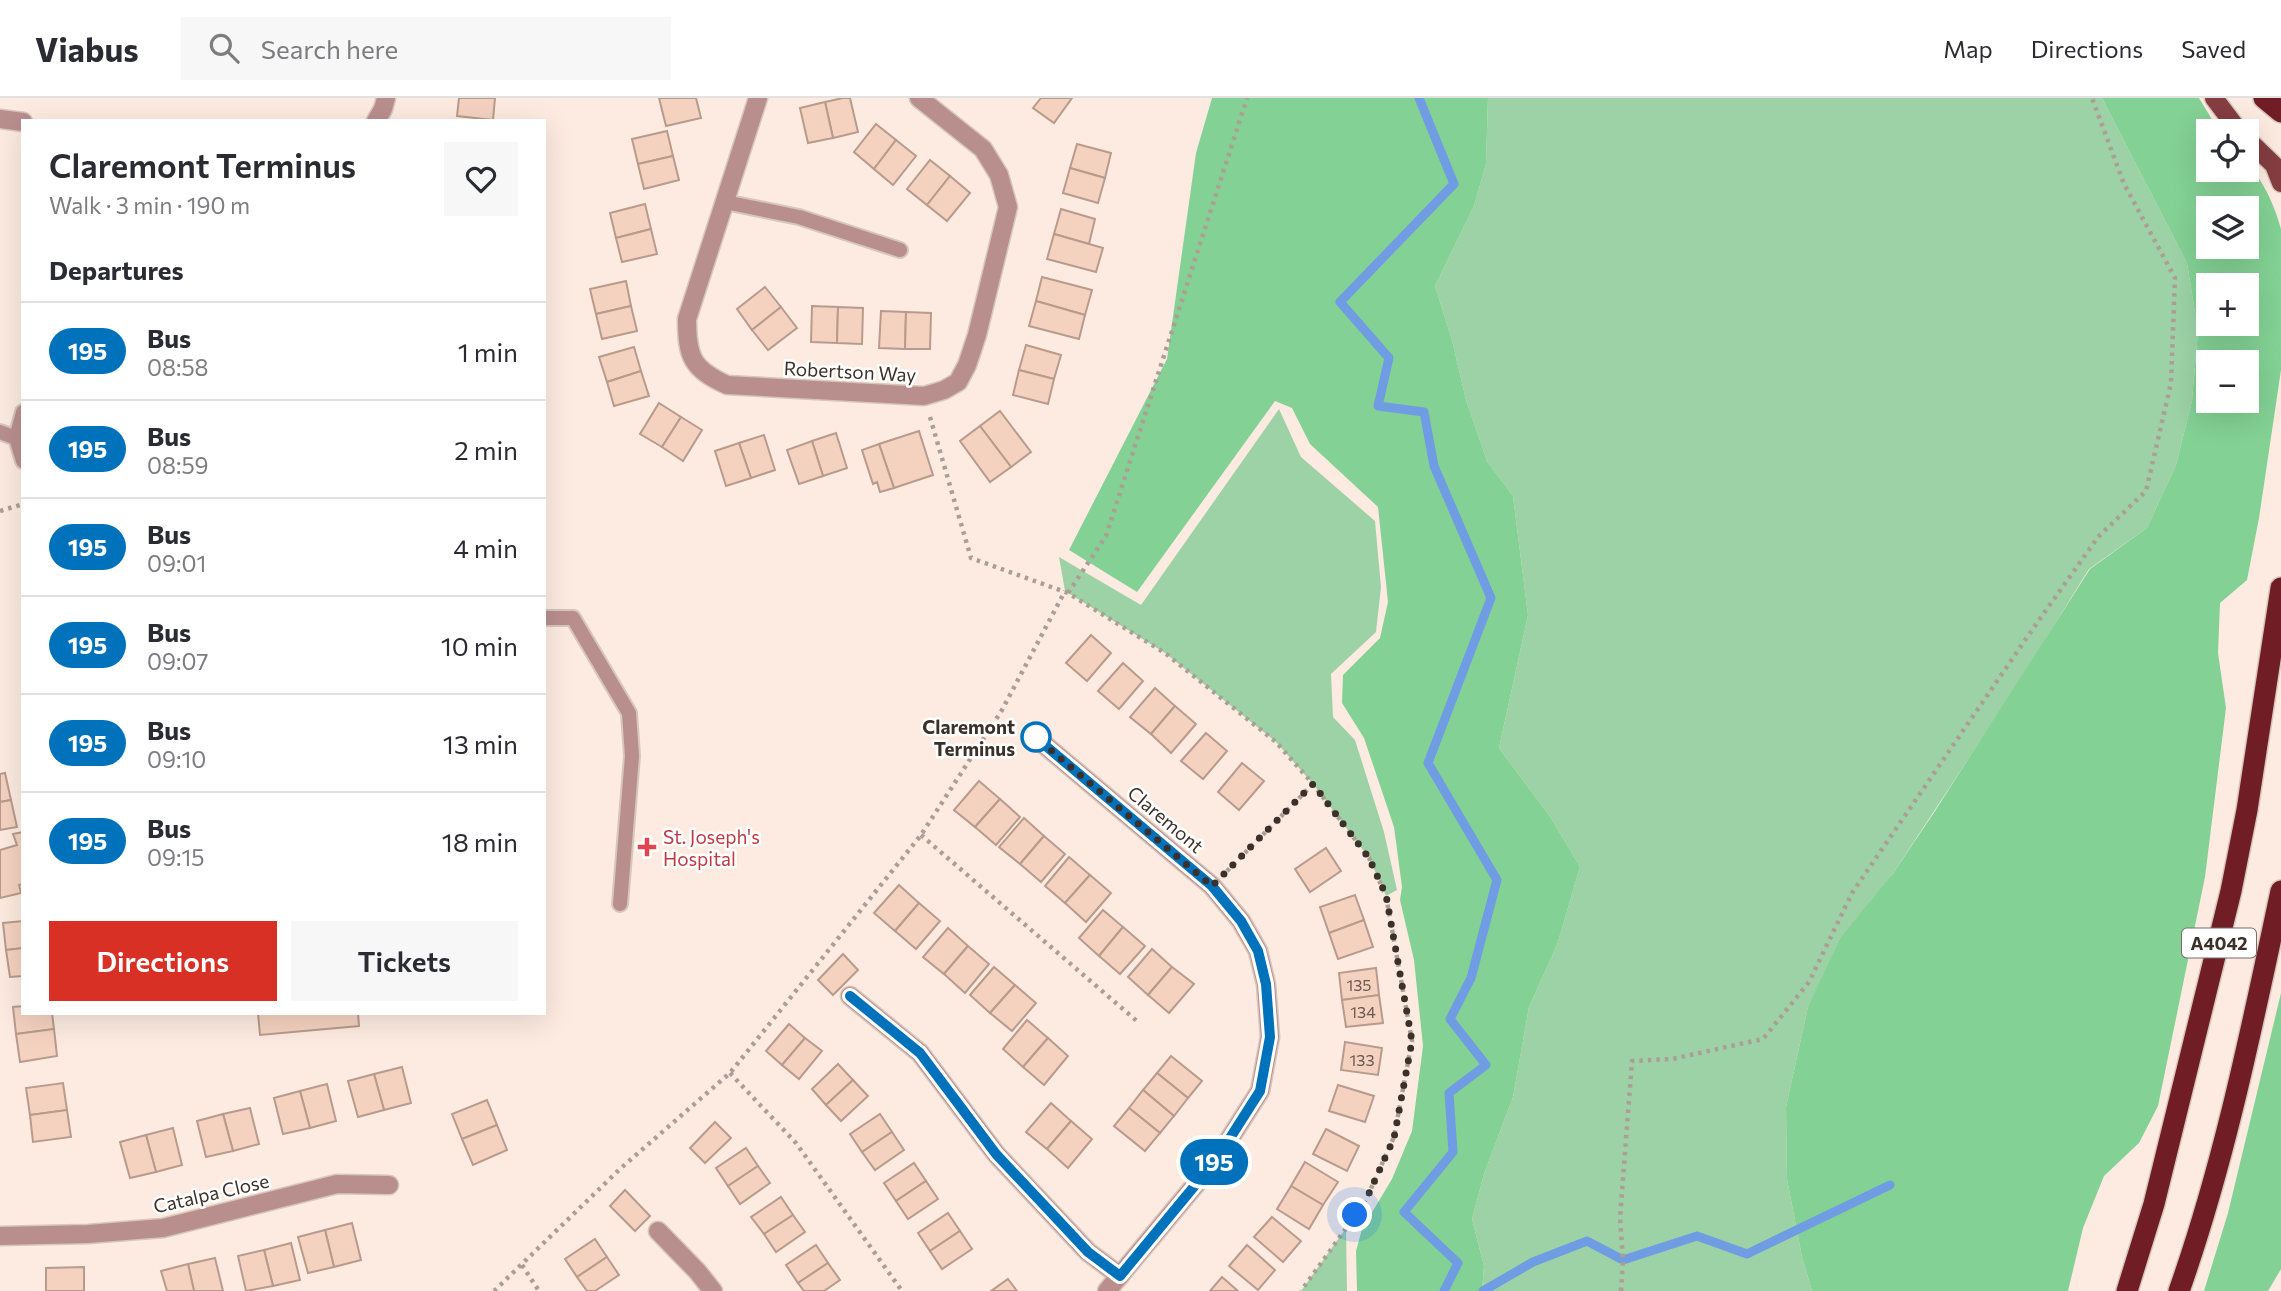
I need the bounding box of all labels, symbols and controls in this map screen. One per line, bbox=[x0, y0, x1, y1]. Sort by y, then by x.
search box bbox=[181, 17, 671, 80]
text: Viabus bbox=[35, 28, 139, 69]
icon: search bbox=[205, 29, 243, 67]
text: Search here bbox=[261, 33, 398, 64]
text: Map bbox=[1943, 34, 1993, 63]
text: Directions bbox=[2031, 34, 2143, 63]
text: Saved bbox=[2181, 34, 2246, 63]
map controls bbox=[2196, 119, 2259, 413]
button: locate bbox=[2196, 119, 2259, 182]
button: heart bbox=[444, 142, 518, 216]
text: Claremont Terminus bbox=[49, 144, 356, 185]
text: Walk · 3 min · 190 m bbox=[49, 191, 250, 219]
button: layers bbox=[2196, 196, 2259, 259]
text: Departures bbox=[49, 254, 184, 285]
button: + bbox=[2196, 273, 2259, 336]
text: Bus bbox=[147, 322, 191, 353]
text: 195 bbox=[68, 336, 107, 365]
text: 1 min bbox=[458, 336, 518, 367]
button: − bbox=[2196, 350, 2259, 413]
text: 08:58 bbox=[147, 353, 209, 381]
street label: Robertson Way bbox=[783, 356, 917, 386]
text: Bus bbox=[147, 420, 191, 451]
text: 195 bbox=[68, 434, 107, 463]
text: 2 min bbox=[454, 434, 518, 465]
text: 08:59 bbox=[147, 451, 209, 479]
text: Bus bbox=[147, 518, 191, 549]
text: 195 bbox=[68, 532, 107, 561]
text: 4 min bbox=[453, 532, 518, 563]
text: 09:01 bbox=[147, 549, 206, 577]
text: Bus bbox=[147, 616, 191, 647]
text: 195 bbox=[68, 630, 107, 659]
text: 10 min bbox=[441, 630, 518, 661]
text: 09:07 bbox=[147, 647, 208, 675]
text: Bus bbox=[147, 714, 191, 745]
place label: Claremont Terminus bbox=[922, 715, 1015, 760]
marker: Claremont Terminus bbox=[1021, 722, 1051, 752]
text: 195 bbox=[68, 728, 107, 757]
text: 13 min bbox=[443, 728, 518, 759]
text: 09:10 bbox=[147, 745, 206, 773]
street label: Claremont bbox=[1123, 781, 1209, 857]
text: Bus bbox=[147, 812, 191, 843]
place label: St. Joseph's Hospital bbox=[663, 825, 760, 870]
text: 195 bbox=[68, 826, 107, 855]
text: 18 min bbox=[442, 826, 518, 857]
marker: St. Joseph's Hospital bbox=[637, 837, 657, 857]
text: 09:15 bbox=[147, 843, 204, 871]
button: Directions bbox=[49, 921, 277, 1001]
button: Tickets bbox=[291, 921, 518, 1001]
road number: A4042 bbox=[2182, 928, 2256, 958]
house number: 135 bbox=[1346, 975, 1372, 994]
house number: 134 bbox=[1350, 1002, 1376, 1021]
house number: 133 bbox=[1349, 1050, 1375, 1069]
line badge: 195 bbox=[1174, 1139, 1254, 1185]
text: 195 bbox=[1194, 1147, 1234, 1176]
street label: Catalpa Close bbox=[151, 1169, 271, 1217]
your location bbox=[1337, 1197, 1372, 1232]

